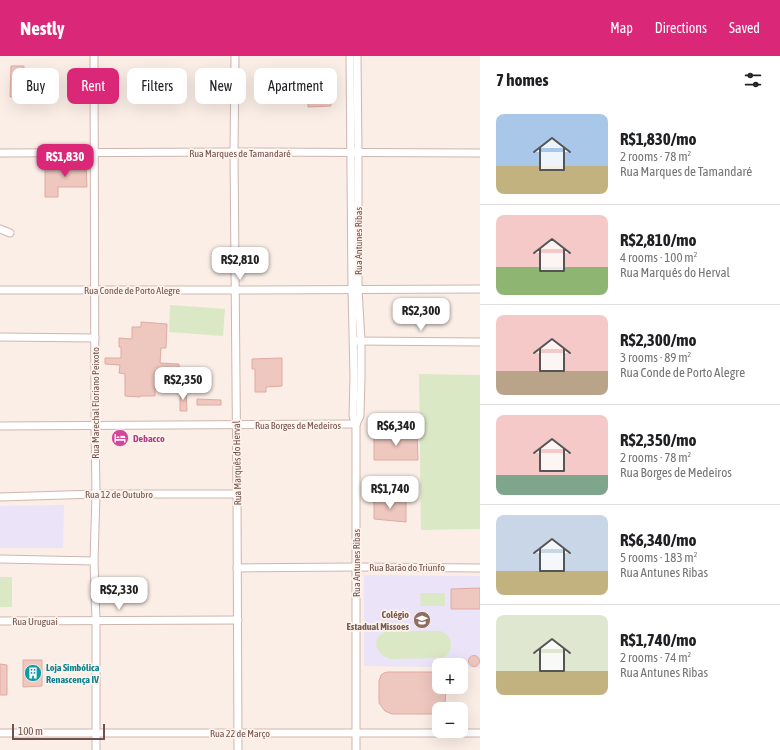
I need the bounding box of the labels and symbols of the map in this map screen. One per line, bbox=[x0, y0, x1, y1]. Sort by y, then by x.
pin: R$1,830 bbox=[28, 144, 102, 178]
street label: Rua Marques de Tamandaré bbox=[189, 148, 291, 159]
street label: Rua Antunes Ribas bbox=[353, 207, 364, 275]
pin: R$2,810 bbox=[203, 247, 277, 281]
street label: Rua Conde de Porto Alegre bbox=[84, 285, 181, 296]
pin: R$2,300 bbox=[384, 298, 458, 332]
street label: Rua Marechal Floriano Peixoto bbox=[90, 347, 101, 459]
pin: R$2,350 bbox=[146, 367, 220, 401]
pin: R$6,340 bbox=[359, 413, 433, 447]
street label: Rua Marquês do Herval bbox=[231, 420, 243, 505]
street label: Rua Borges de Medeiros bbox=[255, 420, 342, 431]
hotel icon: Debacco bbox=[110, 428, 130, 448]
place label: Debacco bbox=[133, 433, 165, 444]
pin: R$1,740 bbox=[353, 476, 427, 510]
street label: Rua 12 de Outubro bbox=[85, 489, 153, 500]
street label: Rua Antunes Ribas bbox=[351, 529, 362, 597]
street label: Rua Barão do Triunfo bbox=[369, 562, 445, 573]
pin: R$2,330 bbox=[82, 577, 156, 611]
place label: Colégio Estadual Missoes bbox=[347, 609, 409, 632]
school or university icon: Colégio Estadual Missoes bbox=[412, 610, 432, 630]
street label: Rua Uruguai bbox=[12, 616, 58, 627]
place label: Loja Simbólica Renascença IV bbox=[46, 662, 100, 685]
building icon: Loja Simbólica Renascença IV bbox=[23, 663, 43, 683]
scale bar bbox=[12, 722, 105, 741]
street label: Rua 22 de Março bbox=[210, 728, 270, 739]

